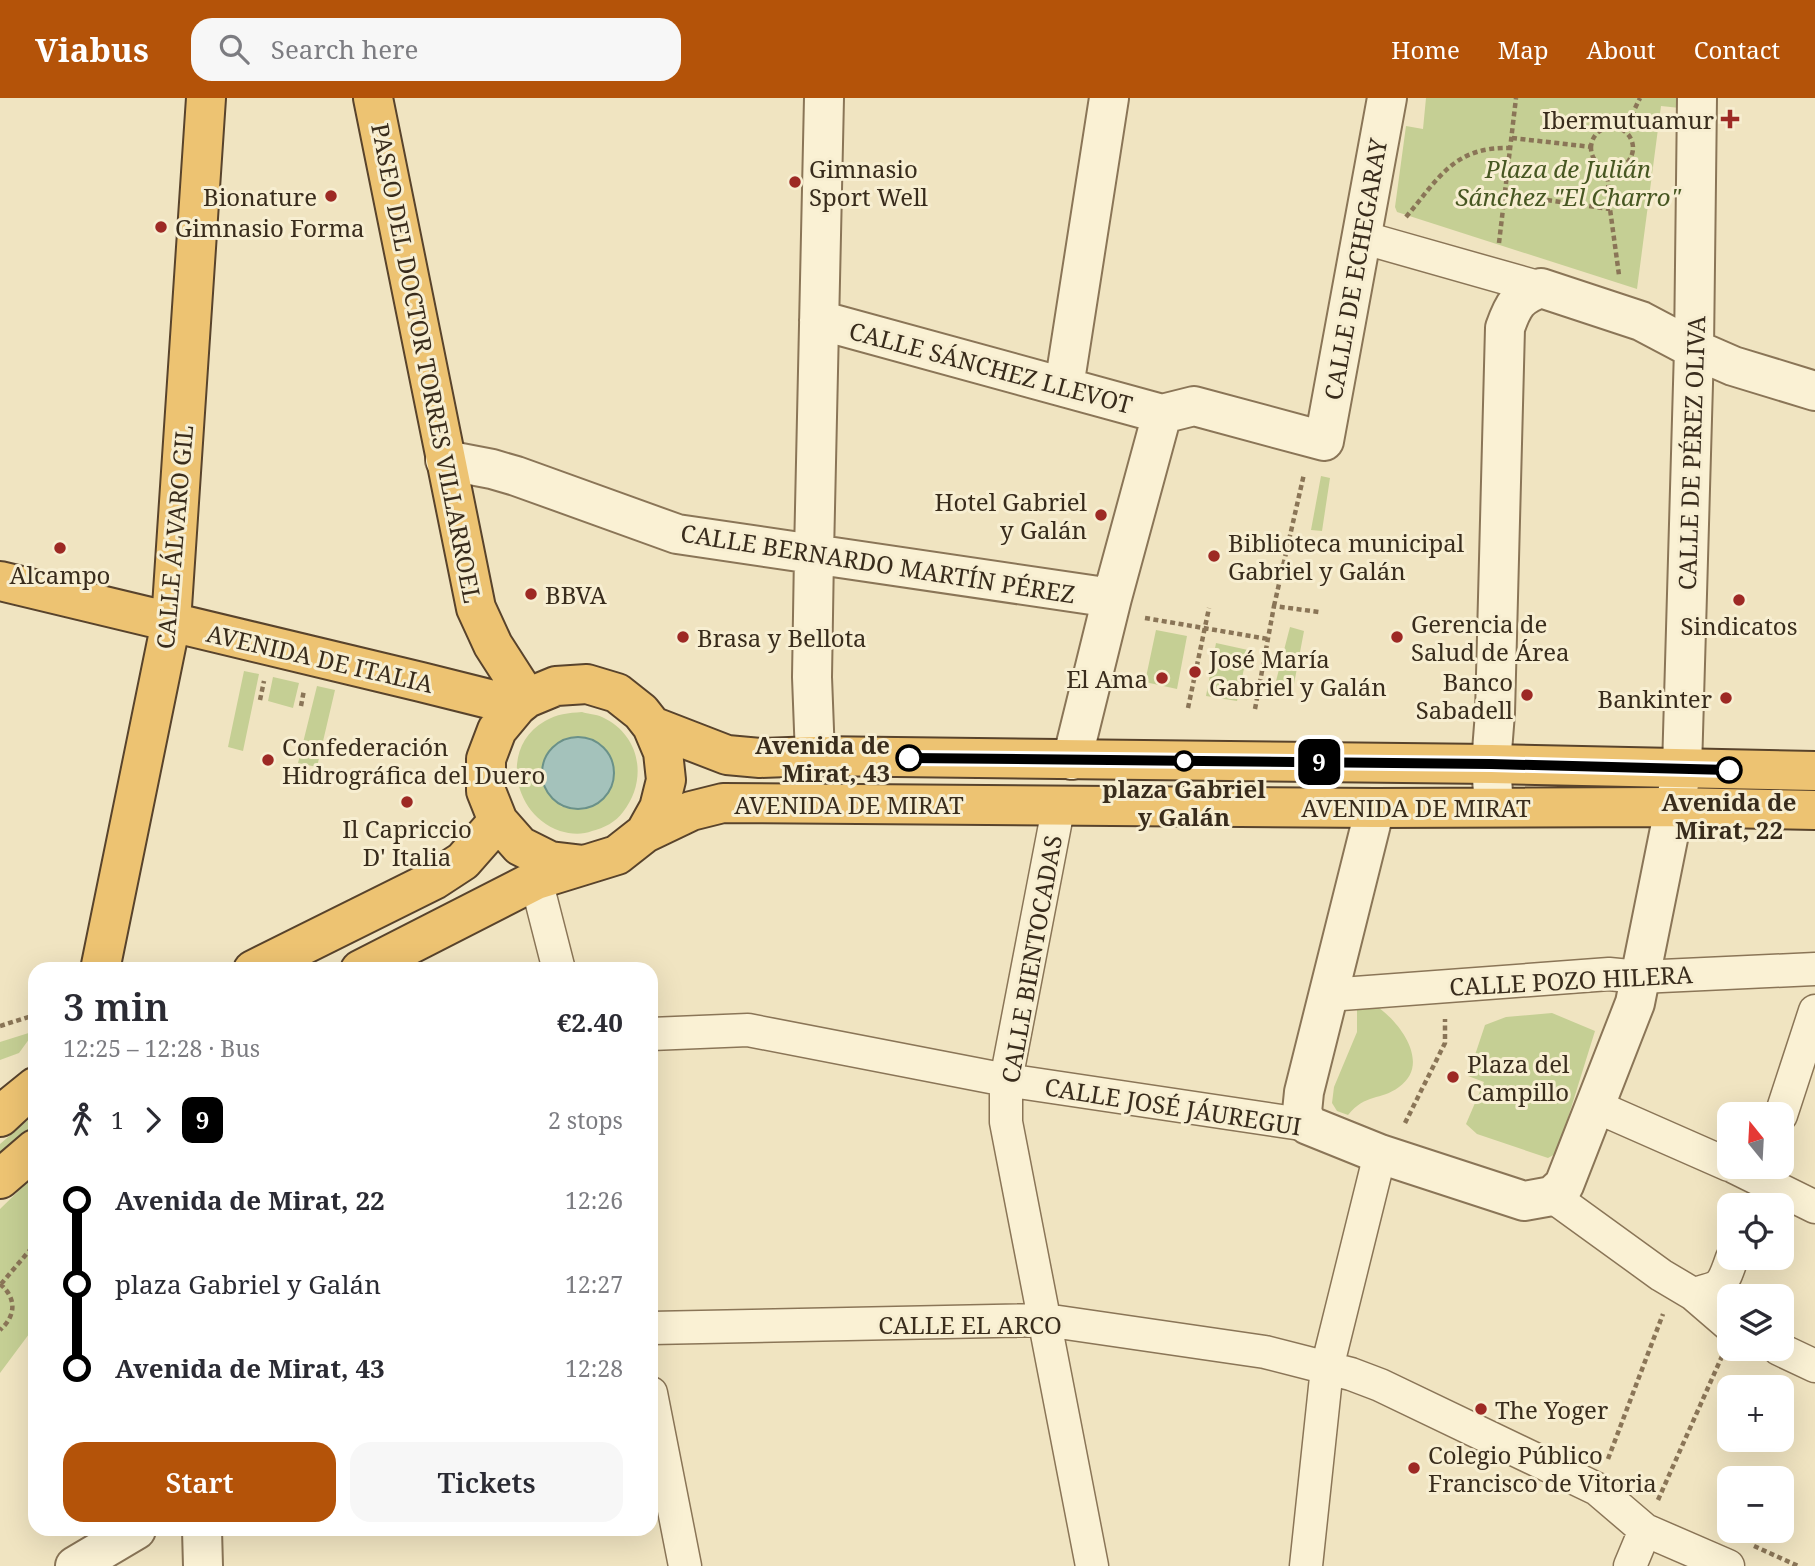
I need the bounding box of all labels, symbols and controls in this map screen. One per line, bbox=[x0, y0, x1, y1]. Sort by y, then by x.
search box bbox=[191, 18, 681, 81]
text: Viabus bbox=[35, 27, 149, 72]
icon: search bbox=[215, 30, 253, 68]
text: Search here bbox=[271, 31, 418, 67]
text: Home bbox=[1391, 33, 1460, 66]
text: Map bbox=[1498, 33, 1549, 66]
text: About bbox=[1587, 33, 1656, 66]
text: Contact bbox=[1694, 33, 1780, 66]
place label: Ibermutuamur bbox=[1542, 103, 1714, 136]
marker: Ibermutuamur bbox=[1720, 109, 1740, 129]
street label: PASEO DEL DOCTOR TORRES VILLARROEL bbox=[364, 120, 490, 606]
street label: CALLE DE ECHEGARAY bbox=[1316, 135, 1394, 402]
place label: Gimnasio Sport Well bbox=[809, 152, 929, 213]
park label: Plaza de Julián Sánchez "El Charro" bbox=[1456, 152, 1682, 213]
marker: Gimnasio Sport Well bbox=[787, 174, 803, 190]
place label: Bionature bbox=[203, 180, 317, 213]
marker: Bionature bbox=[323, 188, 339, 204]
place label: Gimnasio Forma bbox=[175, 211, 365, 244]
marker: Gimnasio Forma bbox=[153, 219, 169, 235]
street label: CALLE SÁNCHEZ LLEVOT bbox=[846, 313, 1137, 421]
street label: CALLE DE PÉREZ OLIVA bbox=[1670, 315, 1712, 591]
street label: CALLE ÁLVARO GIL bbox=[148, 424, 200, 650]
place label: Hotel Gabriel y Galán bbox=[935, 485, 1088, 546]
marker: Hotel Gabriel y Galán bbox=[1093, 507, 1109, 523]
street label: CALLE BERNARDO MARTÍN PÉREZ bbox=[678, 516, 1078, 610]
place label: Biblioteca municipal Gabriel y Galán bbox=[1228, 526, 1465, 587]
marker: Alcampo bbox=[52, 540, 68, 556]
marker: Biblioteca municipal Gabriel y Galán bbox=[1206, 548, 1222, 564]
place label: Alcampo bbox=[10, 558, 110, 591]
place label: BBVA bbox=[545, 578, 607, 611]
marker: BBVA bbox=[523, 586, 539, 602]
marker: Sindicatos bbox=[1731, 592, 1747, 608]
place label: Gerencia de Salud de Área bbox=[1411, 607, 1570, 668]
place label: Sindicatos bbox=[1680, 609, 1798, 642]
street label: AVENIDA DE ITALIA bbox=[203, 616, 437, 700]
place label: Brasa y Bellota bbox=[697, 621, 867, 654]
marker: Brasa y Bellota bbox=[675, 629, 691, 645]
marker: Gerencia de Salud de Área bbox=[1389, 629, 1405, 645]
place label: José María Gabriel y Galán bbox=[1208, 642, 1387, 703]
place label: El Ama bbox=[1066, 662, 1148, 695]
marker: José María Gabriel y Galán bbox=[1187, 664, 1203, 680]
place label: Banco Sabadell bbox=[1416, 665, 1514, 726]
marker: El Ama bbox=[1154, 670, 1170, 686]
place label: Bankinter bbox=[1598, 682, 1712, 715]
marker: Banco Sabadell bbox=[1519, 687, 1535, 703]
marker: Bankinter bbox=[1718, 690, 1734, 706]
place label: Avenida de Mirat, 43 bbox=[755, 728, 890, 789]
place label: Confederación Hidrográfica del Duero bbox=[282, 730, 545, 791]
line badge: 9 bbox=[1296, 739, 1342, 785]
marker: Avenida de Mirat, 43 bbox=[896, 745, 922, 771]
text: 9 bbox=[1312, 745, 1326, 778]
marker: plaza Gabriel y Galán bbox=[1174, 751, 1194, 771]
marker: Confederación Hidrográfica del Duero bbox=[260, 752, 276, 768]
marker: Avenida de Mirat, 22 bbox=[1716, 757, 1742, 783]
place label: plaza Gabriel y Galán bbox=[1102, 772, 1266, 833]
place label: Avenida de Mirat, 22 bbox=[1662, 785, 1796, 846]
street label: AVENIDA DE MIRAT bbox=[734, 788, 964, 821]
street label: AVENIDA DE MIRAT bbox=[1301, 791, 1531, 824]
marker: Il Capriccio D' Italia bbox=[399, 794, 415, 810]
place label: Il Capriccio D' Italia bbox=[342, 812, 472, 873]
street label: CALLE BIENTOCADAS bbox=[993, 832, 1069, 1086]
street label: CALLE POZO HILERA bbox=[1448, 957, 1694, 1003]
text: 3 min bbox=[63, 980, 169, 1032]
text: €2.40 bbox=[557, 1004, 623, 1040]
text: 12:25 – 12:28 · Bus bbox=[63, 1032, 260, 1064]
place label: Plaza del Campillo bbox=[1467, 1047, 1570, 1108]
street label: CALLE JOSÉ JÁUREGUI bbox=[1042, 1069, 1304, 1143]
marker: Plaza del Campillo bbox=[1445, 1069, 1461, 1085]
icon: walk bbox=[63, 1101, 101, 1139]
icon: forward bbox=[134, 1101, 172, 1139]
north arrow bbox=[1717, 1102, 1794, 1180]
map controls bbox=[1717, 1102, 1794, 1543]
text: 9 bbox=[196, 1103, 209, 1136]
text: 1 bbox=[111, 1104, 124, 1136]
text: 2 stops bbox=[548, 1104, 623, 1136]
text: Avenida de Mirat, 22 bbox=[115, 1182, 385, 1218]
text: 12:26 bbox=[565, 1184, 623, 1216]
button: locate bbox=[1717, 1193, 1794, 1270]
text: plaza Gabriel y Galán bbox=[115, 1266, 381, 1302]
text: 12:27 bbox=[565, 1268, 623, 1300]
button: layers bbox=[1717, 1284, 1794, 1361]
street label: CALLE EL ARCO bbox=[878, 1308, 1062, 1341]
text: Avenida de Mirat, 43 bbox=[115, 1350, 385, 1386]
text: 12:28 bbox=[565, 1352, 623, 1384]
button: + bbox=[1717, 1375, 1794, 1452]
place label: The Yoger bbox=[1495, 1393, 1608, 1426]
marker: The Yoger bbox=[1473, 1401, 1489, 1417]
place label: Colegio Público Francisco de Vitoria bbox=[1428, 1438, 1657, 1499]
button: Start bbox=[63, 1442, 336, 1522]
button: Tickets bbox=[350, 1442, 623, 1522]
marker: Colegio Público Francisco de Vitoria bbox=[1406, 1460, 1422, 1476]
button: − bbox=[1717, 1466, 1794, 1543]

